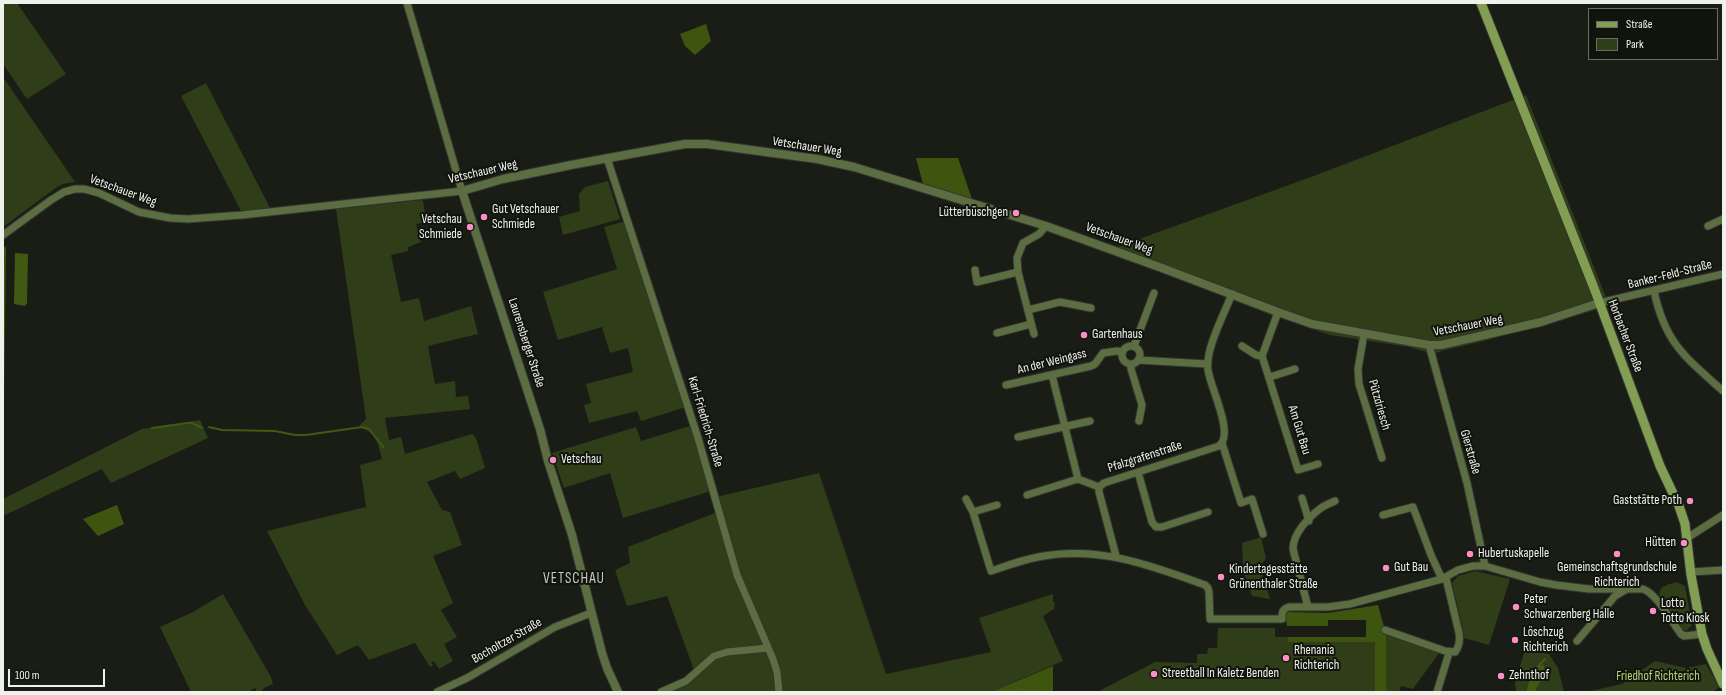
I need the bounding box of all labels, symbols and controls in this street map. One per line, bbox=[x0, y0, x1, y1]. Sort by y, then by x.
legend bbox=[1588, 8, 1718, 60]
text: Straße bbox=[1626, 17, 1653, 32]
text: Park bbox=[1626, 37, 1644, 52]
street label: Vetschauer Weg bbox=[771, 134, 843, 160]
street label: Vetschauer Weg bbox=[447, 157, 519, 187]
street label: Vetschauer Weg bbox=[87, 172, 159, 210]
place label: Gut Vetschauer Schmiede bbox=[492, 202, 559, 233]
place label: Lütterbüschgen bbox=[939, 205, 1008, 221]
marker: Lütterbüschgen bbox=[1011, 208, 1021, 218]
place label: Vetschau Schmiede bbox=[419, 212, 462, 243]
marker: Gut Vetschauer Schmiede bbox=[479, 212, 489, 222]
street label: Vetschauer Weg bbox=[1083, 220, 1155, 258]
marker: Vetschau Schmiede bbox=[465, 222, 475, 232]
street label: Banker-Feld-Straße bbox=[1626, 257, 1714, 293]
street label: Laurensberger Straße bbox=[504, 296, 548, 390]
street label: Horbacher Straße bbox=[1604, 297, 1646, 375]
street label: Vetschauer Weg bbox=[1432, 312, 1504, 340]
place label: Gartenhaus bbox=[1092, 327, 1143, 343]
marker: Gartenhaus bbox=[1079, 330, 1089, 340]
street label: An der Weingass bbox=[1016, 346, 1088, 378]
street label: Karl-Friedrich-Straße bbox=[684, 375, 726, 469]
street label: Pützdriesch bbox=[1364, 378, 1394, 432]
street label: Am Gut Bau bbox=[1284, 404, 1314, 456]
street label: Gierstraße bbox=[1456, 428, 1484, 476]
street label: Pfalzgrafenstraße bbox=[1106, 438, 1184, 476]
place label: Vetschau bbox=[561, 452, 601, 468]
marker: Vetschau bbox=[548, 455, 558, 465]
place label: Gaststätte Poth bbox=[1613, 493, 1682, 509]
marker: Gaststätte Poth bbox=[1685, 496, 1695, 506]
place label: Hütten bbox=[1645, 535, 1676, 551]
marker: Hütten bbox=[1679, 538, 1689, 548]
place label: Hubertuskapelle bbox=[1478, 546, 1549, 562]
marker: Hubertuskapelle bbox=[1465, 549, 1475, 559]
marker: Gemeinschaftsgrundschule Richterich bbox=[1612, 549, 1622, 559]
place label: Gut Bau bbox=[1394, 560, 1428, 576]
place label: Gemeinschaftsgrundschule Richterich bbox=[1557, 560, 1677, 591]
place label: Kindertagesstätte Grünenthaler Straße bbox=[1229, 562, 1318, 593]
marker: Gut Bau bbox=[1381, 563, 1391, 573]
district label: VETSCHAU bbox=[543, 570, 605, 588]
marker: Kindertagesstätte Grünenthaler Straße bbox=[1216, 572, 1226, 582]
place label: Peter Schwarzenberg Halle bbox=[1524, 592, 1614, 623]
place label: Lotto Totto Kiosk bbox=[1661, 596, 1709, 627]
marker: Peter Schwarzenberg Halle bbox=[1511, 602, 1521, 612]
marker: Lotto Totto Kiosk bbox=[1648, 606, 1658, 616]
street label: Bocholtzer Straße bbox=[469, 615, 545, 667]
place label: Löschzug Richterich bbox=[1523, 625, 1568, 656]
marker: Löschzug Richterich bbox=[1510, 635, 1520, 645]
place label: Rhenania Richterich bbox=[1294, 643, 1339, 674]
marker: Rhenania Richterich bbox=[1281, 653, 1291, 663]
scale bar bbox=[10, 661, 107, 687]
place label: Streetball In Kaletz Benden bbox=[1162, 666, 1279, 682]
text: 100 m bbox=[15, 668, 40, 683]
place label: Zehnthof bbox=[1509, 668, 1549, 684]
marker: Streetball In Kaletz Benden bbox=[1149, 669, 1159, 679]
park label: Friedhof Richterich bbox=[1616, 669, 1700, 685]
marker: Zehnthof bbox=[1496, 671, 1506, 681]

